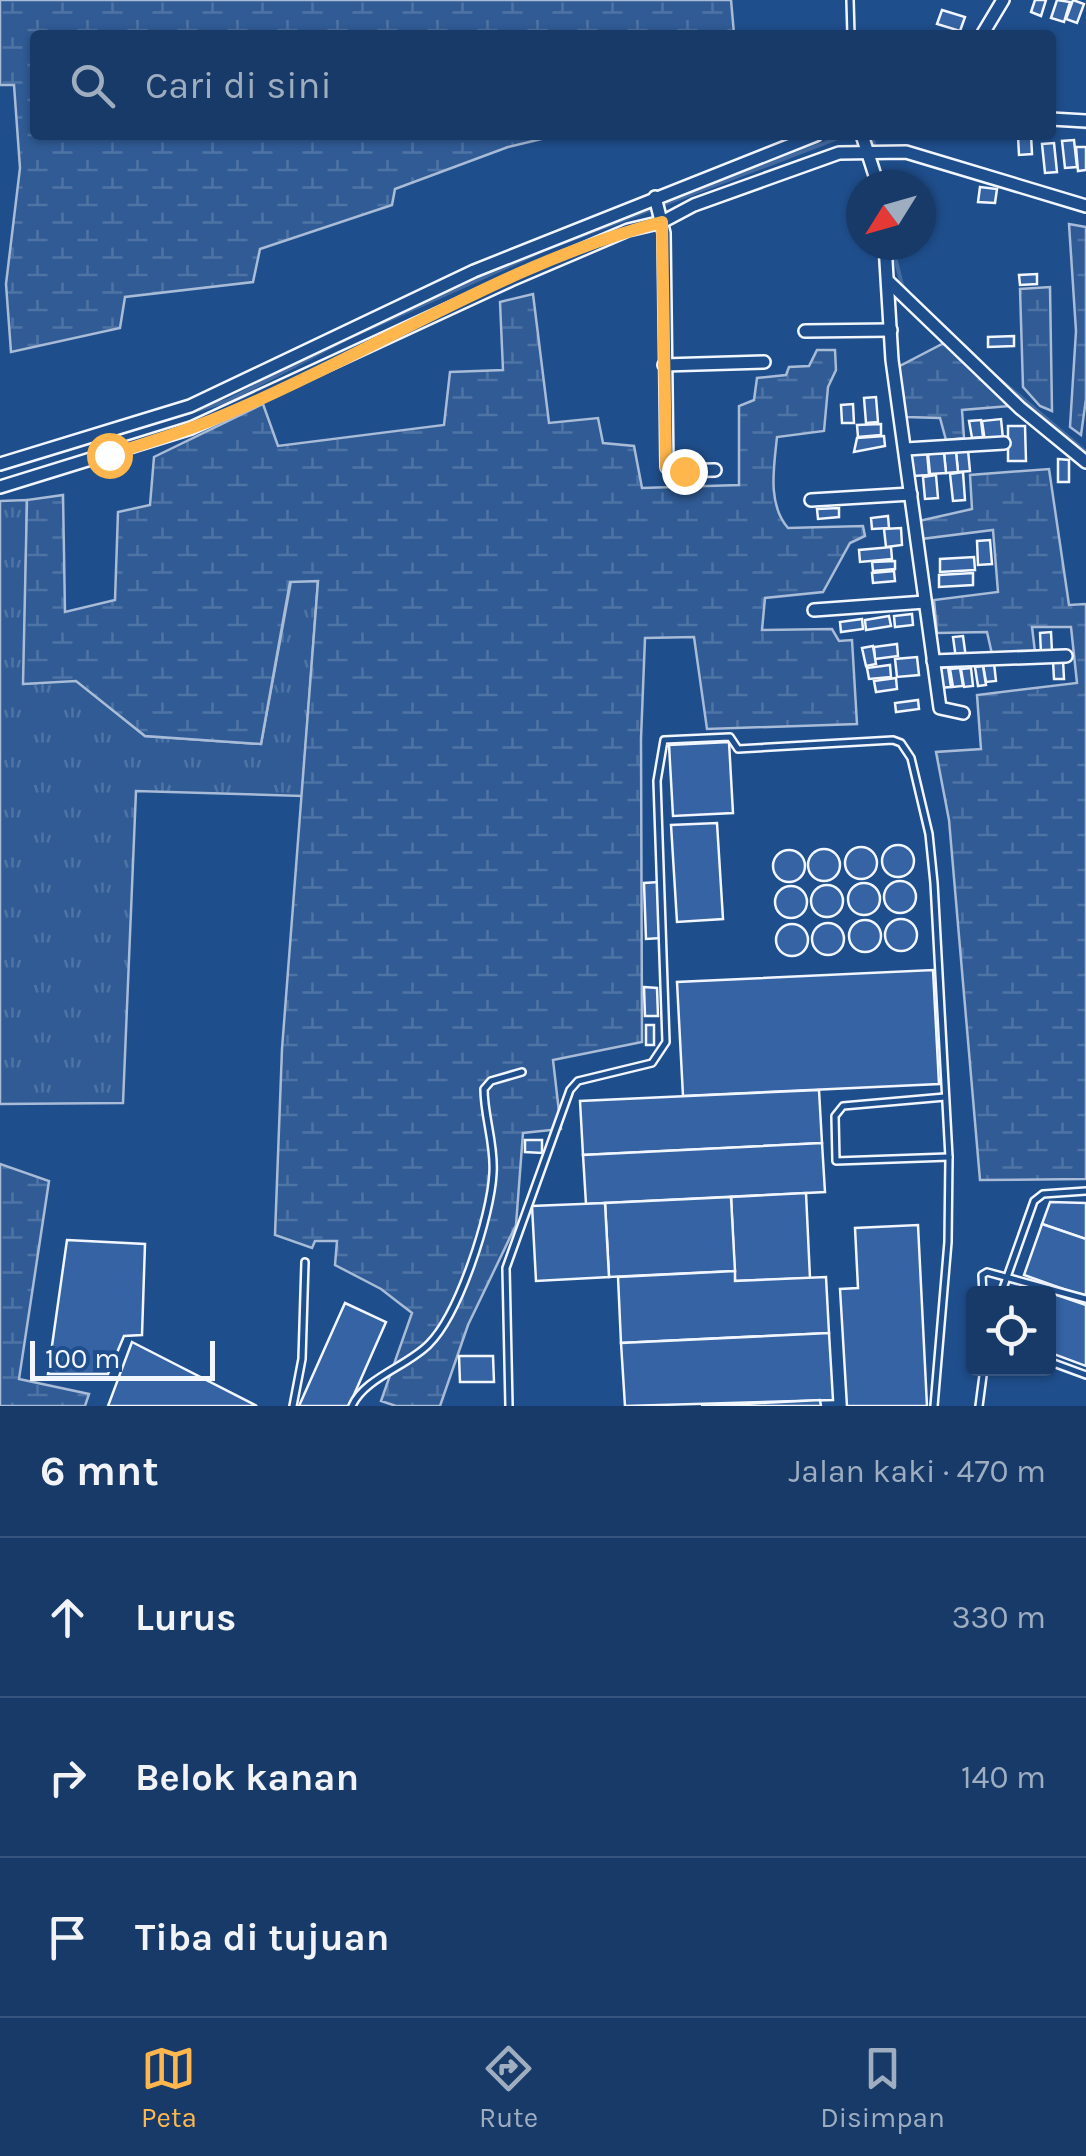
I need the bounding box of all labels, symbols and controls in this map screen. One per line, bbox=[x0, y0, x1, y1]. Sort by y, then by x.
search box bbox=[30, 30, 1056, 140]
icon: search bbox=[65, 58, 120, 113]
text: Cari di sini bbox=[145, 63, 332, 108]
north arrow bbox=[846, 170, 936, 260]
route start bbox=[87, 433, 133, 479]
route end bbox=[662, 449, 708, 495]
map controls bbox=[966, 1286, 1056, 1376]
button: locate bbox=[966, 1286, 1056, 1376]
scale bar bbox=[30, 1336, 215, 1380]
text: 100 m bbox=[45, 1342, 120, 1375]
text: 6 mnt bbox=[40, 1446, 159, 1496]
text: Jalan kaki · 470 m bbox=[788, 1453, 1046, 1490]
icon: ahead bbox=[40, 1590, 95, 1645]
text: Lurus bbox=[135, 1595, 236, 1640]
text: 330 m bbox=[952, 1599, 1046, 1636]
icon: right bbox=[40, 1750, 95, 1805]
text: Belok kanan bbox=[135, 1755, 359, 1800]
text: 140 m bbox=[961, 1759, 1046, 1796]
icon: arrive bbox=[40, 1910, 95, 1965]
text: Tiba di tujuan bbox=[135, 1915, 390, 1960]
tab: Peta bbox=[141, 2041, 197, 2134]
tab: Rute bbox=[479, 2041, 538, 2134]
tab: Disimpan bbox=[820, 2041, 945, 2134]

